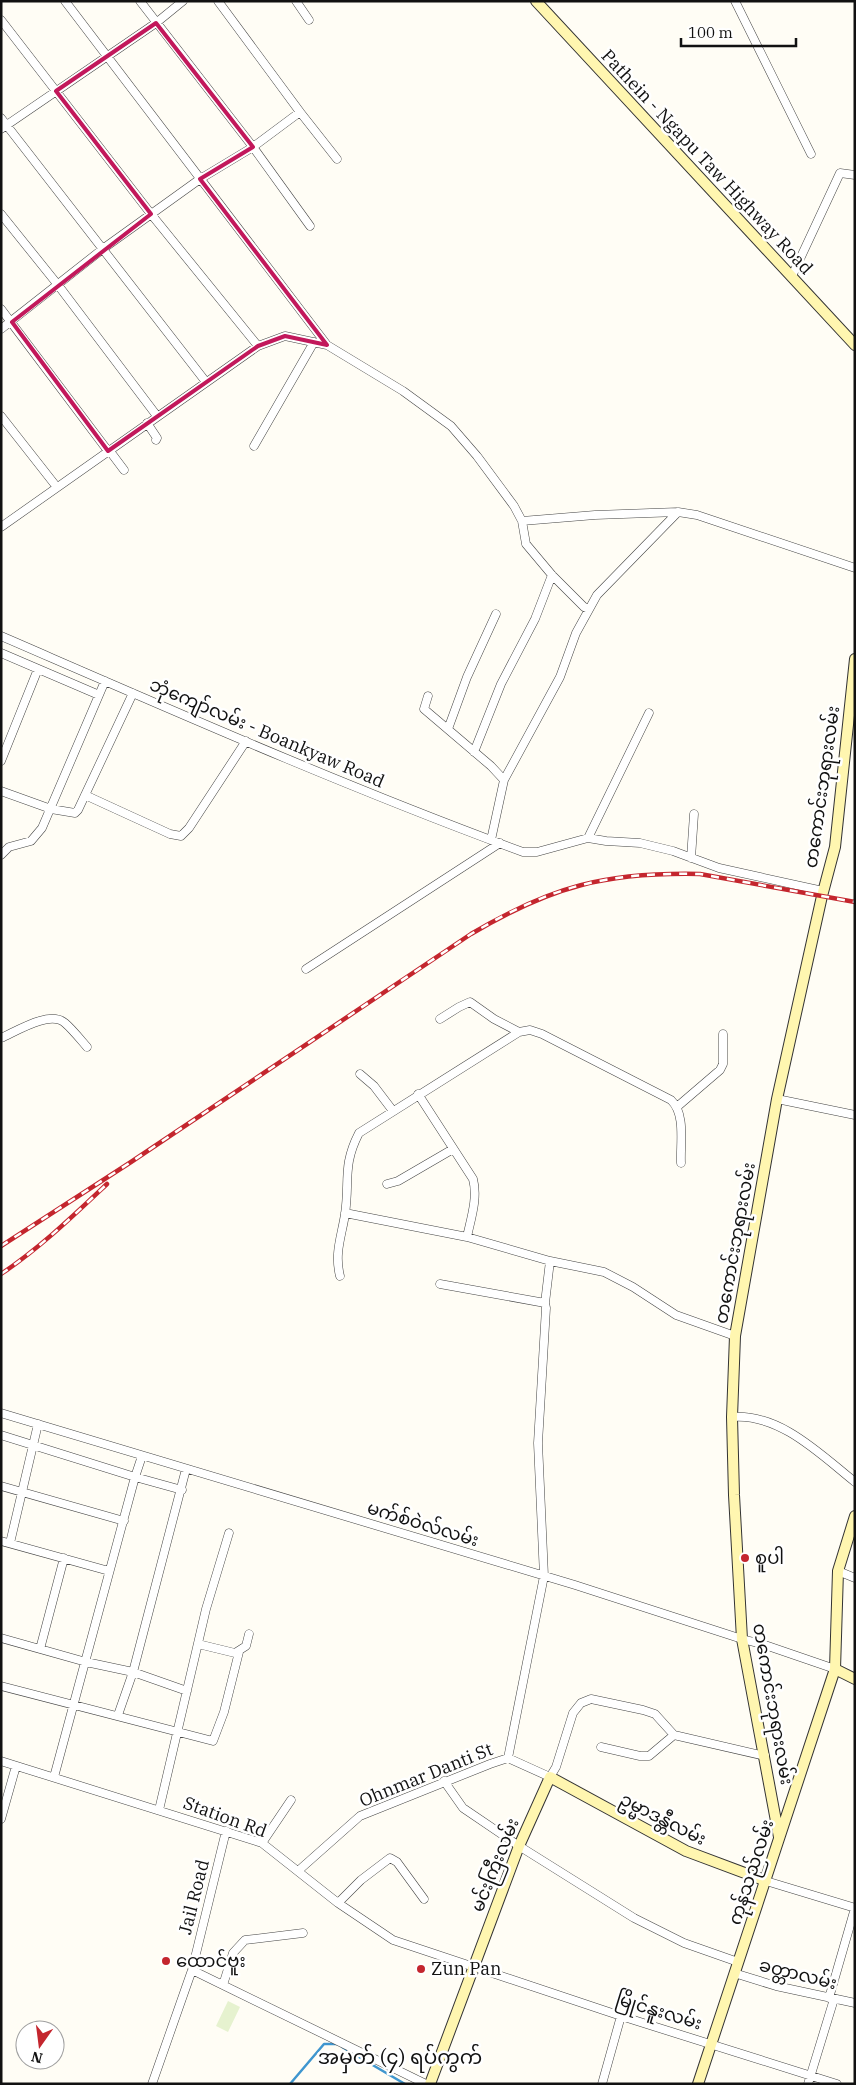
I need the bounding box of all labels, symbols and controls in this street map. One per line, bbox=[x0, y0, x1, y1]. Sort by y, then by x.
scale bar bbox=[681, 15, 796, 47]
text: 100 m bbox=[688, 23, 733, 42]
street label: Pathein - Ngapu Taw Highway Road bbox=[597, 44, 818, 279]
street label: ဘုံကျော်လမ်း - Boankyaw Road bbox=[145, 672, 389, 796]
street label: တကောင်းဘုရားလမ်း bbox=[798, 704, 848, 870]
street label: တကောင်းဘုရားလမ်း bbox=[708, 1160, 764, 1326]
street label: မက်စ်ဝဲလ်လမ်း bbox=[365, 1495, 482, 1551]
place label: စူပါ bbox=[755, 1546, 784, 1573]
marker: စူပါ bbox=[739, 1552, 751, 1564]
street label: တကောင်းဘုရားလမ်း bbox=[744, 1621, 800, 1787]
street label: Ohnmar Danti St bbox=[356, 1737, 496, 1812]
street label: ဥမ္မာဒန္တီလမ်း bbox=[614, 1785, 711, 1854]
street label: Station Rd bbox=[180, 1791, 270, 1842]
street label: မင်းကြီးလမ်း bbox=[463, 1814, 528, 1917]
street label: ကုန်သည်လမ်း bbox=[722, 1816, 782, 1929]
street label: Jail Road bbox=[173, 1857, 214, 1937]
place label: ထောင်ဗူး bbox=[176, 1948, 246, 1976]
street label: ခတ္တာလမ်း bbox=[756, 1952, 840, 1998]
marker: ထောင်ဗူး bbox=[160, 1955, 172, 1967]
place label: Zun Pan bbox=[431, 1957, 502, 1980]
marker: Zun Pan bbox=[415, 1963, 427, 1975]
street label: မြိုင်နူးလမ်း bbox=[612, 1985, 706, 2038]
north arrow bbox=[15, 2020, 65, 2070]
district label: အမှတ် (၄) ရပ်ကွက် bbox=[318, 2043, 482, 2074]
text: N bbox=[29, 2048, 44, 2068]

